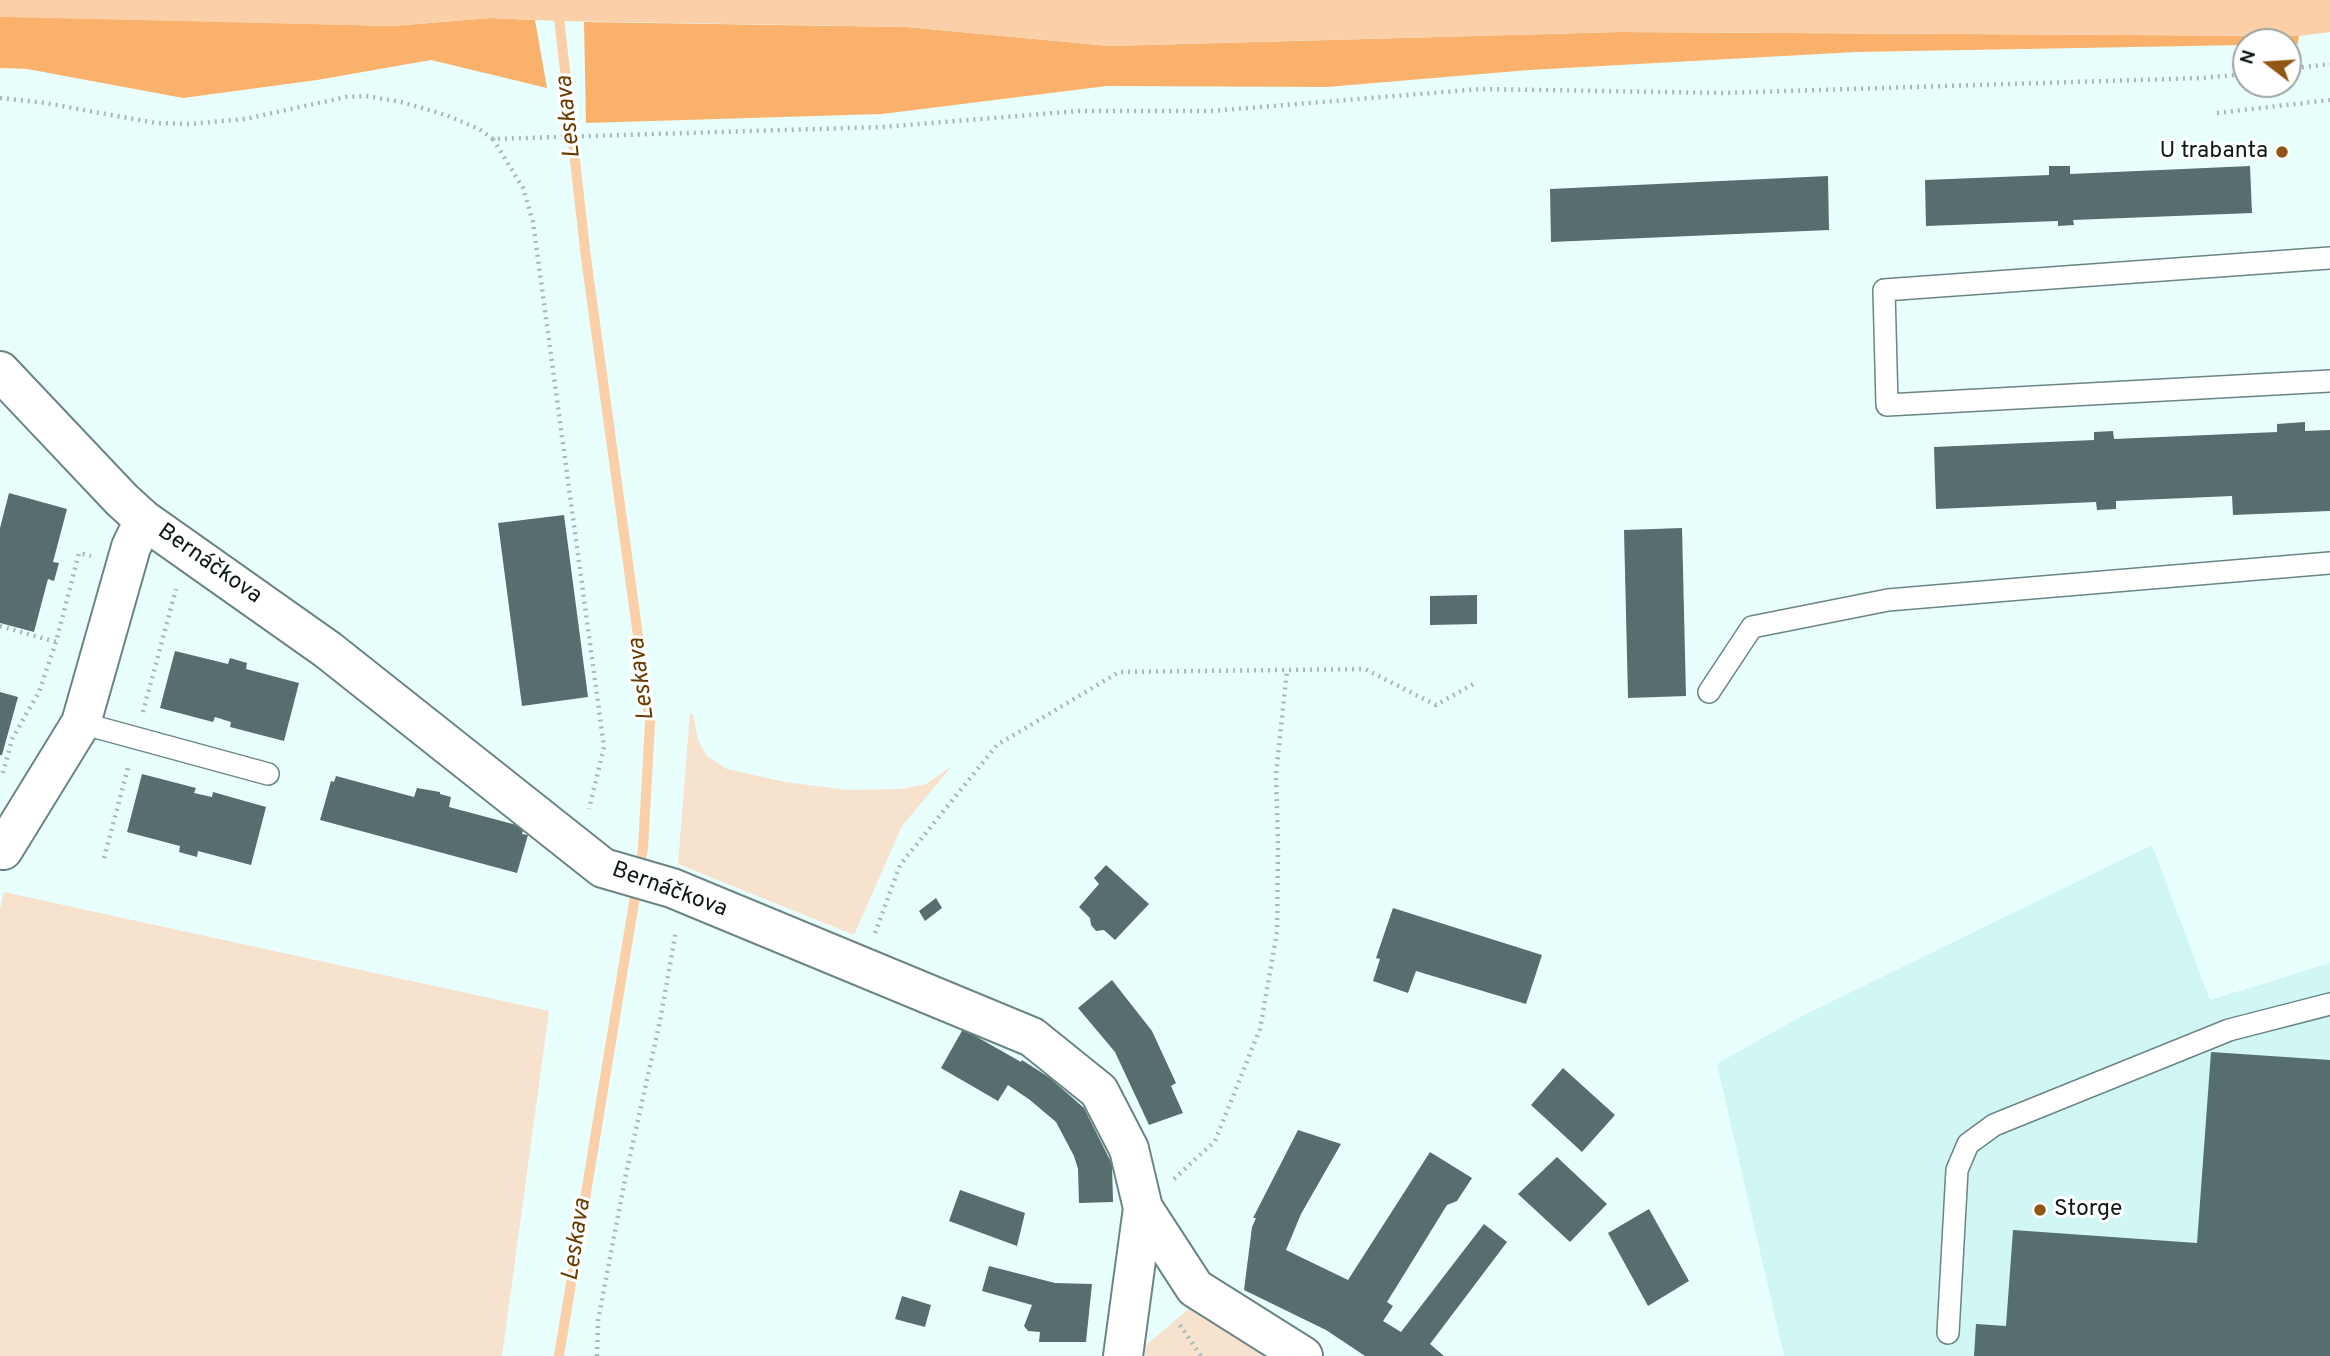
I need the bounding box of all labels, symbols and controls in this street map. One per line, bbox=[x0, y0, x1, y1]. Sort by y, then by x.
north arrow bbox=[2232, 28, 2302, 98]
text: N bbox=[2235, 47, 2262, 67]
water label: Leskava bbox=[551, 74, 589, 160]
place label: U trabanta bbox=[2160, 138, 2268, 166]
marker: U trabanta bbox=[2274, 144, 2290, 160]
street label: Bernáčkova bbox=[152, 519, 266, 611]
water label: Leskava bbox=[624, 636, 662, 722]
street label: Bernáčkova bbox=[607, 857, 731, 925]
place label: Storge bbox=[2054, 1196, 2122, 1224]
water label: Leskava bbox=[557, 1197, 599, 1283]
marker: Storge bbox=[2032, 1202, 2048, 1218]

